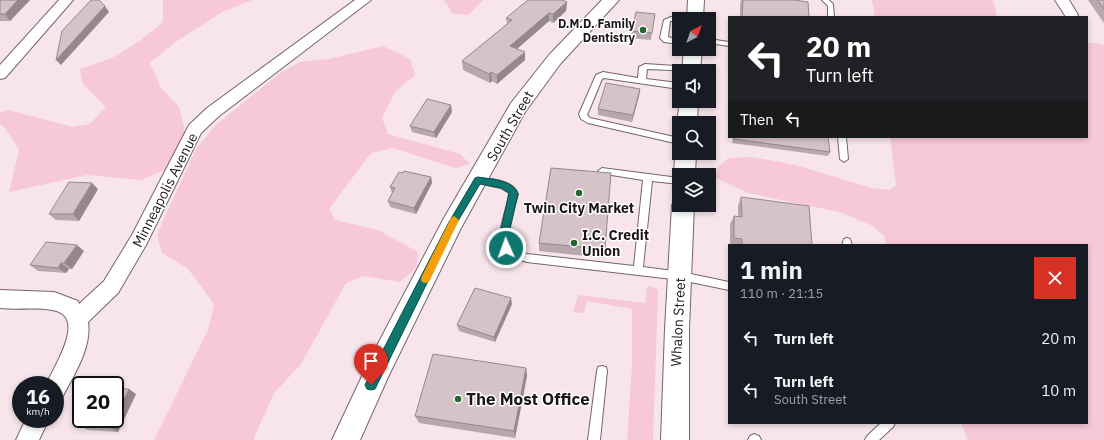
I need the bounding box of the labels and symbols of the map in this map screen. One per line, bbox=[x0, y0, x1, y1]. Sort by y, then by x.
north arrow bbox=[672, 12, 716, 56]
place label: D.M.D. Family Dentistry bbox=[558, 16, 636, 45]
marker: D.M.D. Family Dentistry bbox=[638, 25, 648, 35]
street label: South Street bbox=[483, 87, 537, 164]
street label: Minneapolis Avenue bbox=[128, 129, 202, 250]
marker: Twin City Market bbox=[574, 188, 584, 198]
place label: Twin City Market bbox=[524, 199, 634, 217]
place label: I.C. Credit Union bbox=[582, 226, 649, 260]
position arrow bbox=[485, 227, 527, 269]
marker: I.C. Credit Union bbox=[569, 238, 579, 248]
street label: Whalon Street bbox=[667, 277, 689, 367]
pin bbox=[354, 344, 388, 385]
speed limit sign: 20 bbox=[72, 376, 124, 428]
place label: The Most Office bbox=[466, 388, 590, 410]
marker: The Most Office bbox=[453, 394, 463, 404]

